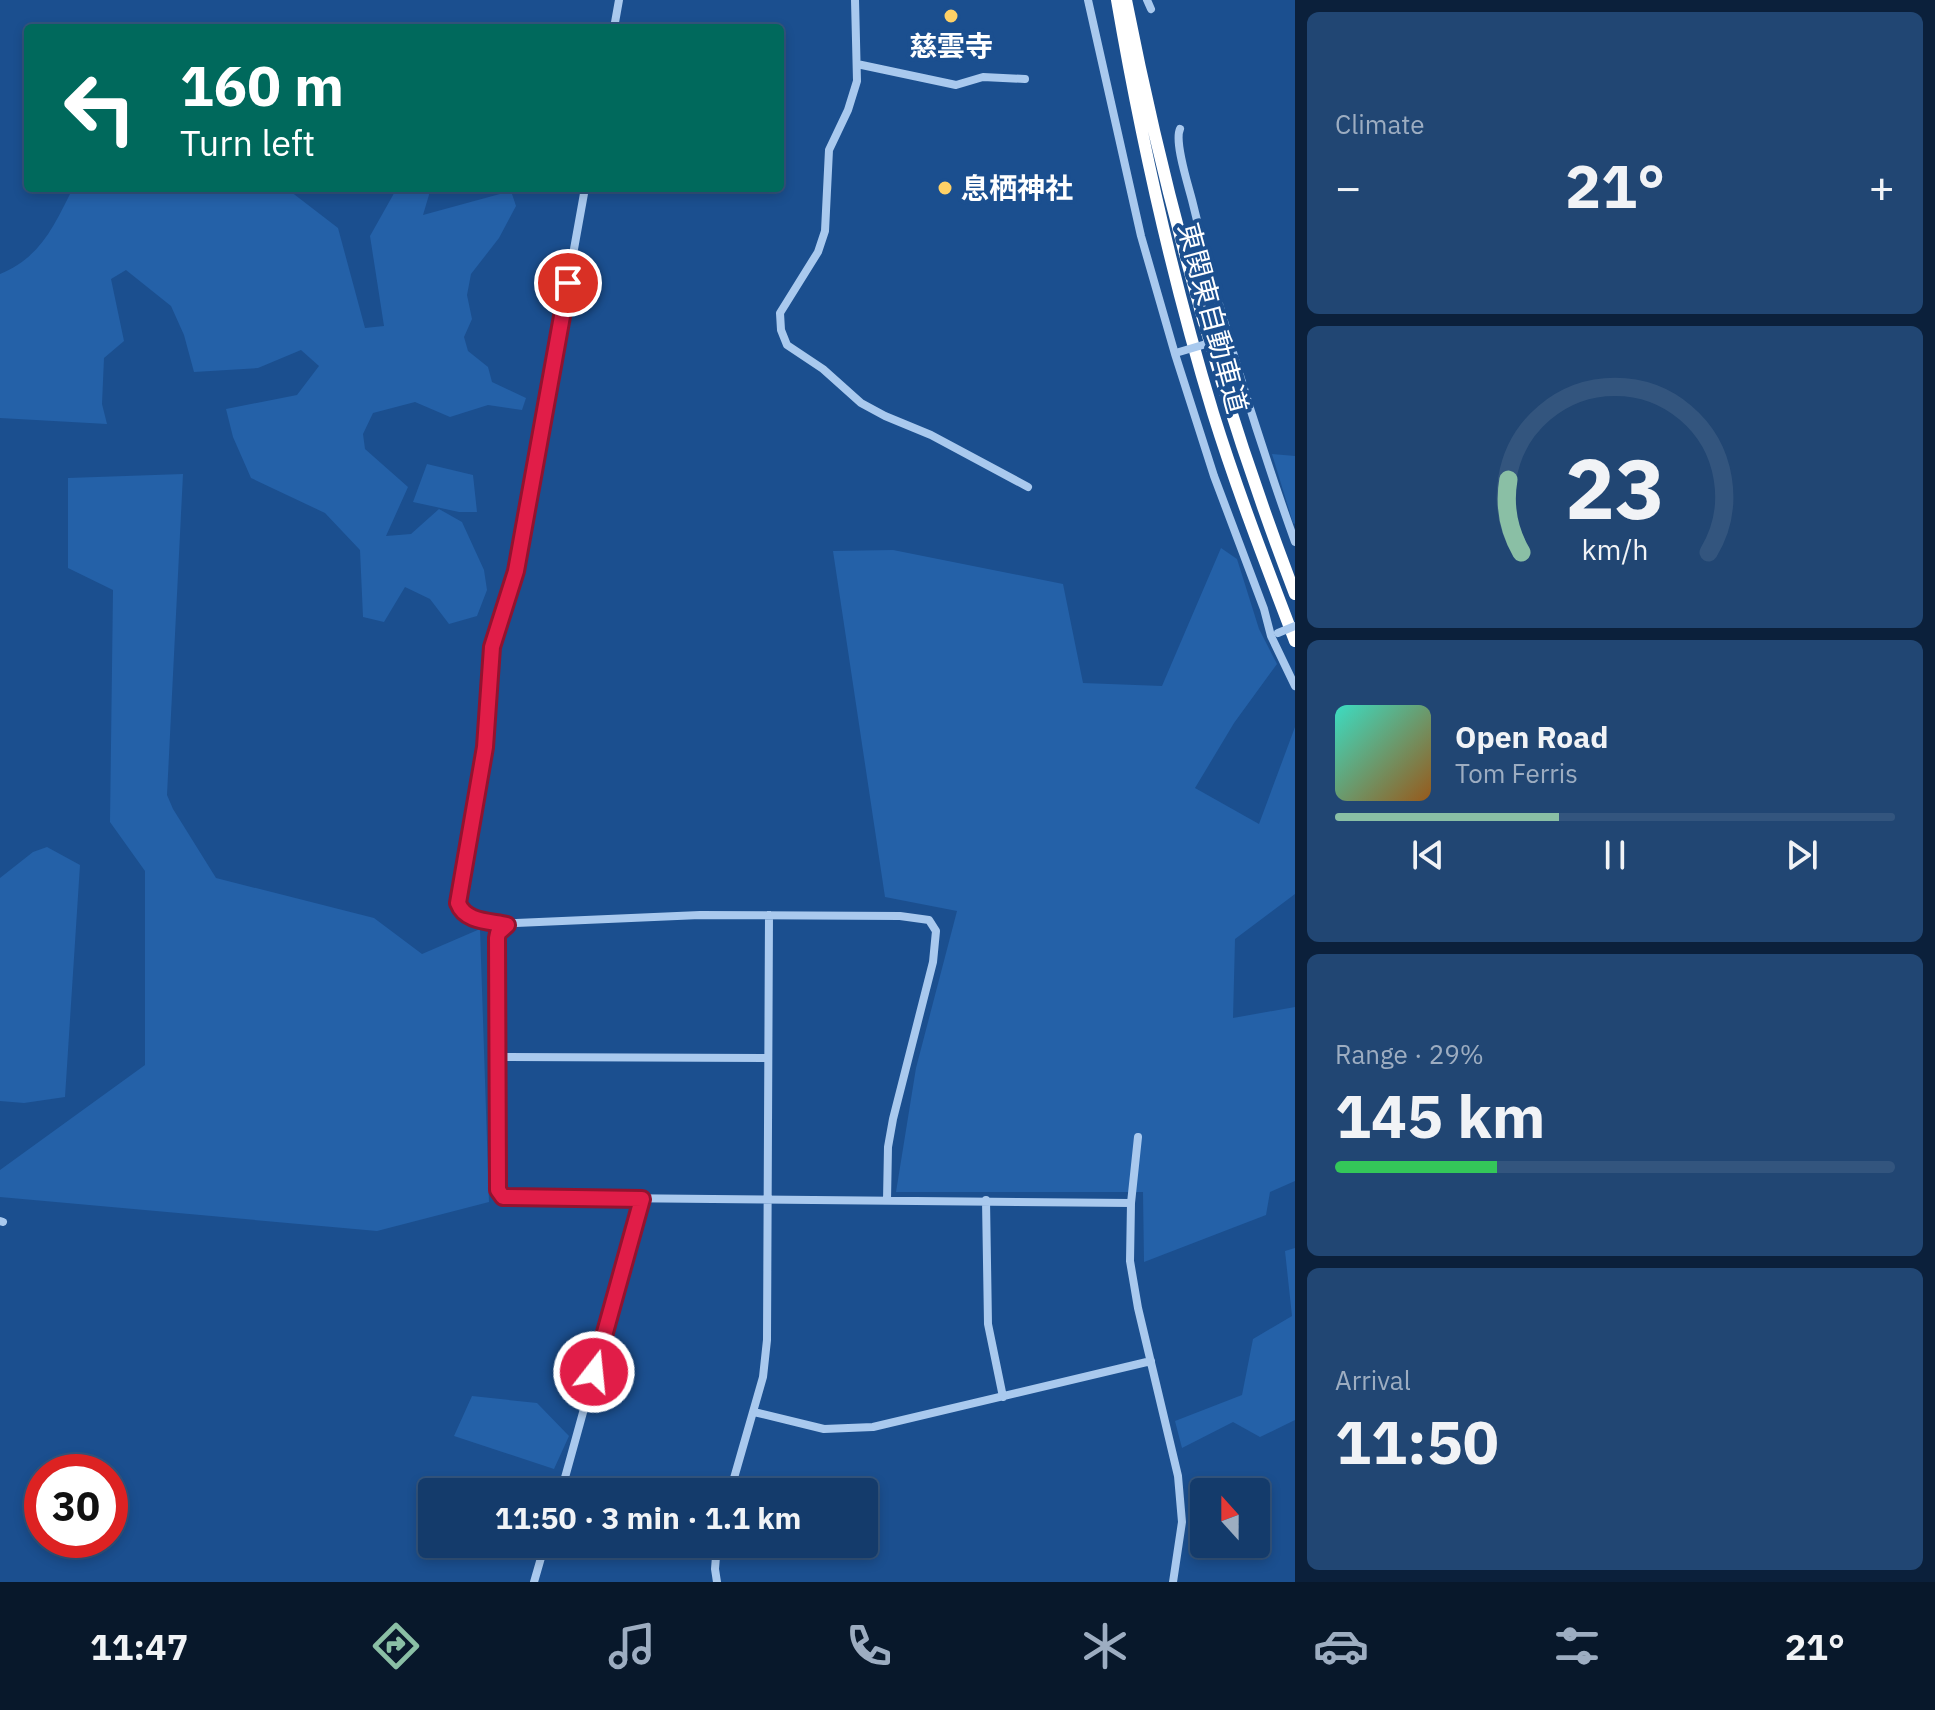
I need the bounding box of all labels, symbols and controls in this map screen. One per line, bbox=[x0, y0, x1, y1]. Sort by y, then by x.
marker: 慈雲寺 bbox=[942, 7, 960, 25]
place label: 慈雲寺 bbox=[909, 27, 993, 64]
text: 160 m bbox=[180, 49, 344, 121]
icon: left bbox=[48, 56, 152, 160]
text: Climate bbox=[1335, 107, 1425, 141]
text: Turn left bbox=[180, 119, 315, 166]
text: 21° bbox=[1565, 146, 1665, 225]
text: − bbox=[1335, 158, 1361, 215]
text: + bbox=[1869, 158, 1895, 215]
place label: 息栖神社 bbox=[961, 169, 1073, 206]
marker: 息栖神社 bbox=[936, 179, 954, 197]
street label: 東関東自動車道 bbox=[1170, 218, 1257, 417]
pin bbox=[534, 249, 602, 317]
icon: arrive bbox=[546, 261, 590, 305]
text: 23 bbox=[1565, 434, 1665, 542]
text: km/h bbox=[1581, 531, 1649, 568]
text: Open Road bbox=[1455, 717, 1608, 756]
text: Tom Ferris bbox=[1455, 756, 1578, 790]
icon: previous bbox=[1406, 833, 1450, 877]
icon: pause bbox=[1593, 833, 1637, 877]
icon: next bbox=[1780, 833, 1824, 877]
text: Range · 29% bbox=[1335, 1037, 1484, 1071]
text: 145 km bbox=[1335, 1076, 1545, 1155]
position arrow bbox=[552, 1330, 636, 1414]
text: Arrival bbox=[1335, 1363, 1411, 1397]
text: 11:50 bbox=[1335, 1402, 1499, 1481]
speed limit sign: 30 bbox=[24, 1454, 128, 1558]
north arrow bbox=[1190, 1478, 1270, 1558]
map controls bbox=[1190, 1478, 1270, 1558]
text: 11:50 · 3 min · 1.1 km bbox=[495, 1498, 801, 1537]
icon: directions bbox=[368, 1618, 424, 1674]
icon: music bbox=[604, 1618, 660, 1674]
icon: phone bbox=[841, 1618, 897, 1674]
icon: climate bbox=[1077, 1618, 1133, 1674]
icon: car bbox=[1313, 1618, 1369, 1674]
icon: filters bbox=[1549, 1618, 1605, 1674]
text: 11:47 bbox=[90, 1623, 188, 1670]
text: 21° bbox=[1785, 1623, 1845, 1670]

